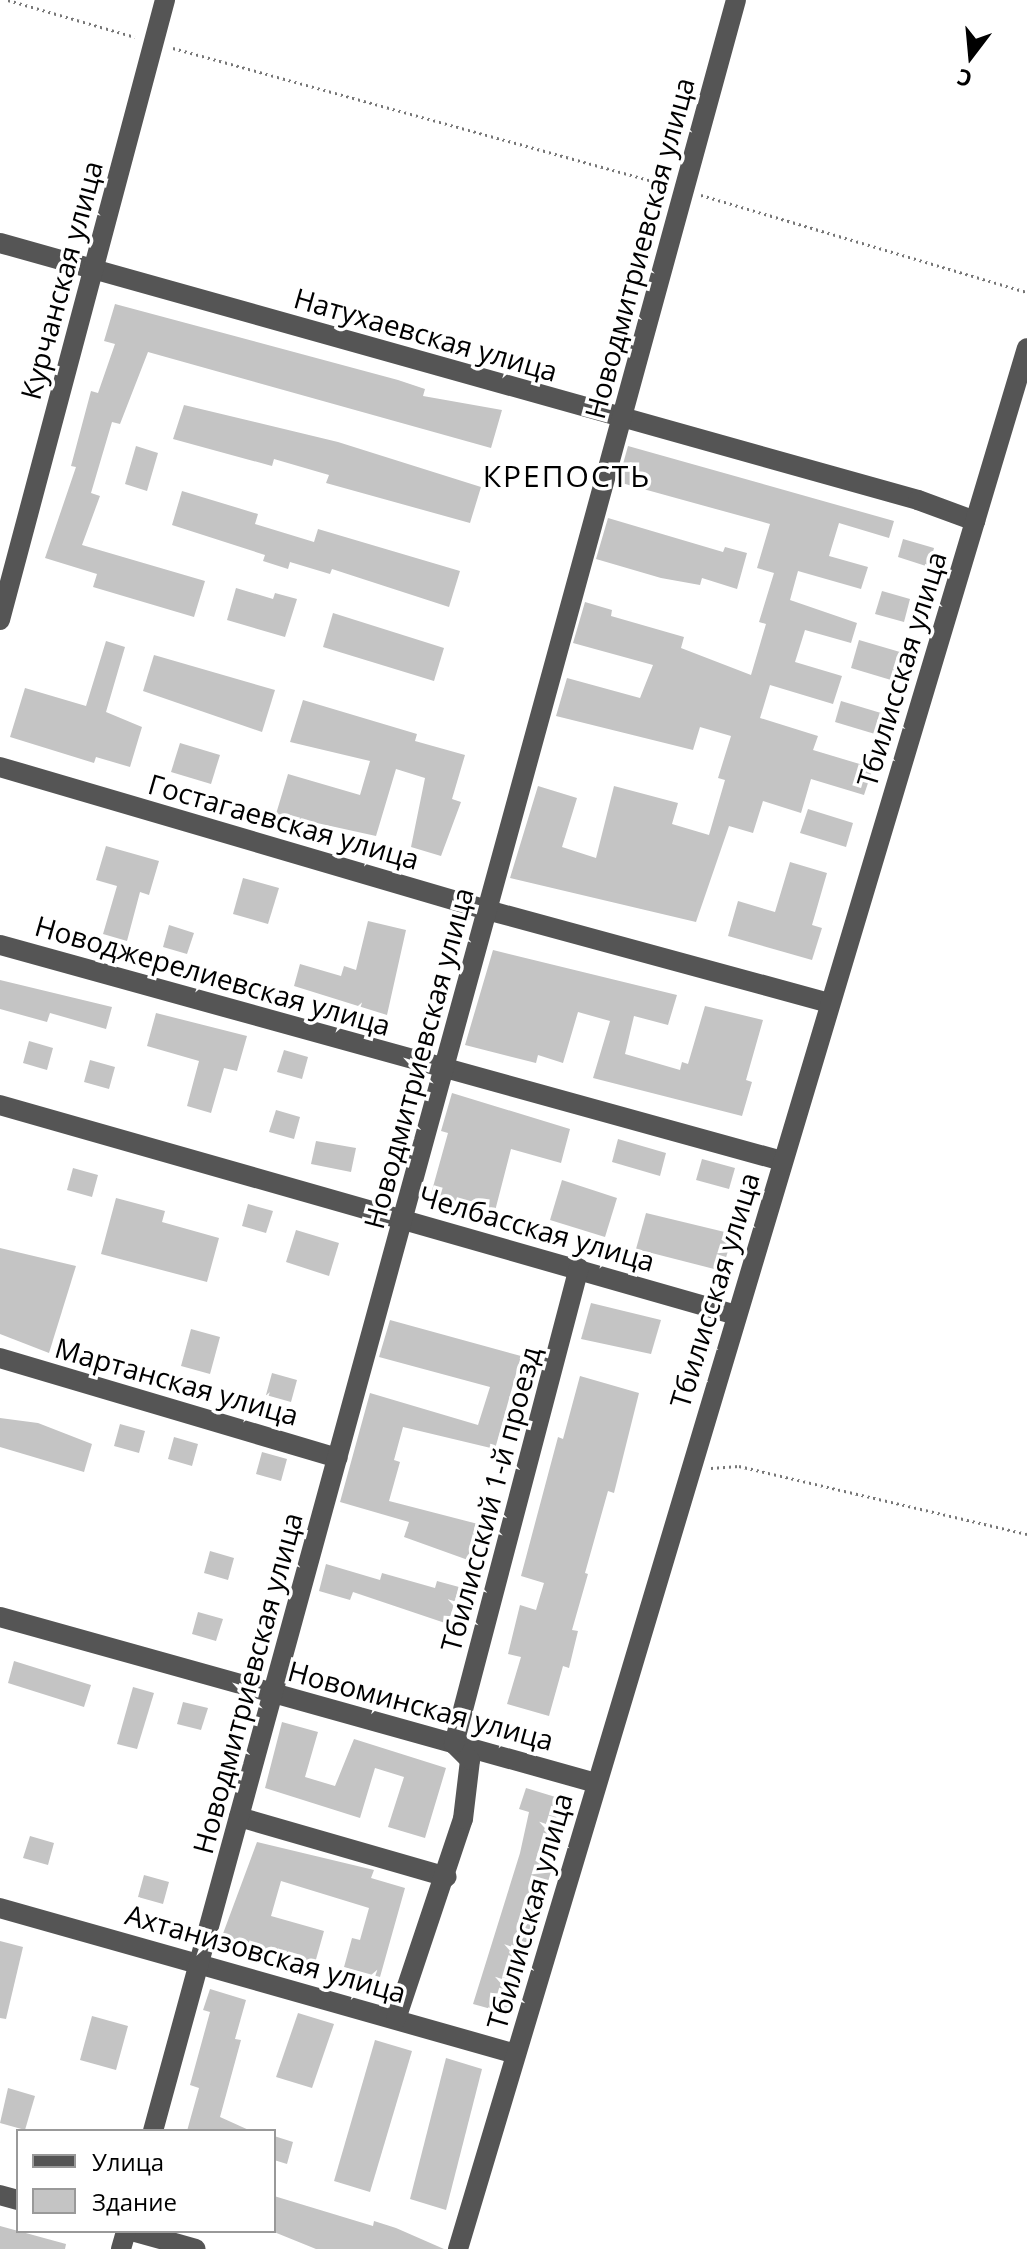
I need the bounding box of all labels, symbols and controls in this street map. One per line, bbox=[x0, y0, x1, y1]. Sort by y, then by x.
north arrow bbox=[931, 16, 1011, 96]
text: С bbox=[954, 63, 975, 95]
street label: Новодмитриевская улица bbox=[577, 74, 701, 422]
street label: Курчанская улица bbox=[13, 157, 109, 403]
street label: Натухаевская улица bbox=[290, 280, 562, 388]
district label: КРЕПОСТЬ bbox=[483, 458, 651, 494]
street label: Тбилисская улица bbox=[849, 547, 953, 791]
street label: Гостагаевская улица bbox=[145, 766, 423, 876]
street label: Новодмитриевская улица bbox=[356, 884, 480, 1232]
street label: Новоджерелиевская улица bbox=[31, 908, 395, 1042]
street label: Тбилисская улица bbox=[662, 1168, 766, 1412]
street label: Челбасская улица bbox=[415, 1178, 659, 1278]
street label: Мартанская улица bbox=[52, 1330, 302, 1432]
street label: Тбилисский 1-й проезд bbox=[433, 1343, 547, 1655]
street label: Новодмитриевская улица bbox=[185, 1509, 309, 1857]
street label: Новоминская улица bbox=[285, 1653, 557, 1757]
street label: Тбилисская улица bbox=[479, 1789, 579, 2033]
street label: Ахтанизовская улица bbox=[122, 1897, 410, 2009]
legend bbox=[16, 2129, 276, 2233]
text: Улица bbox=[92, 2145, 164, 2178]
text: Здание bbox=[92, 2185, 177, 2218]

